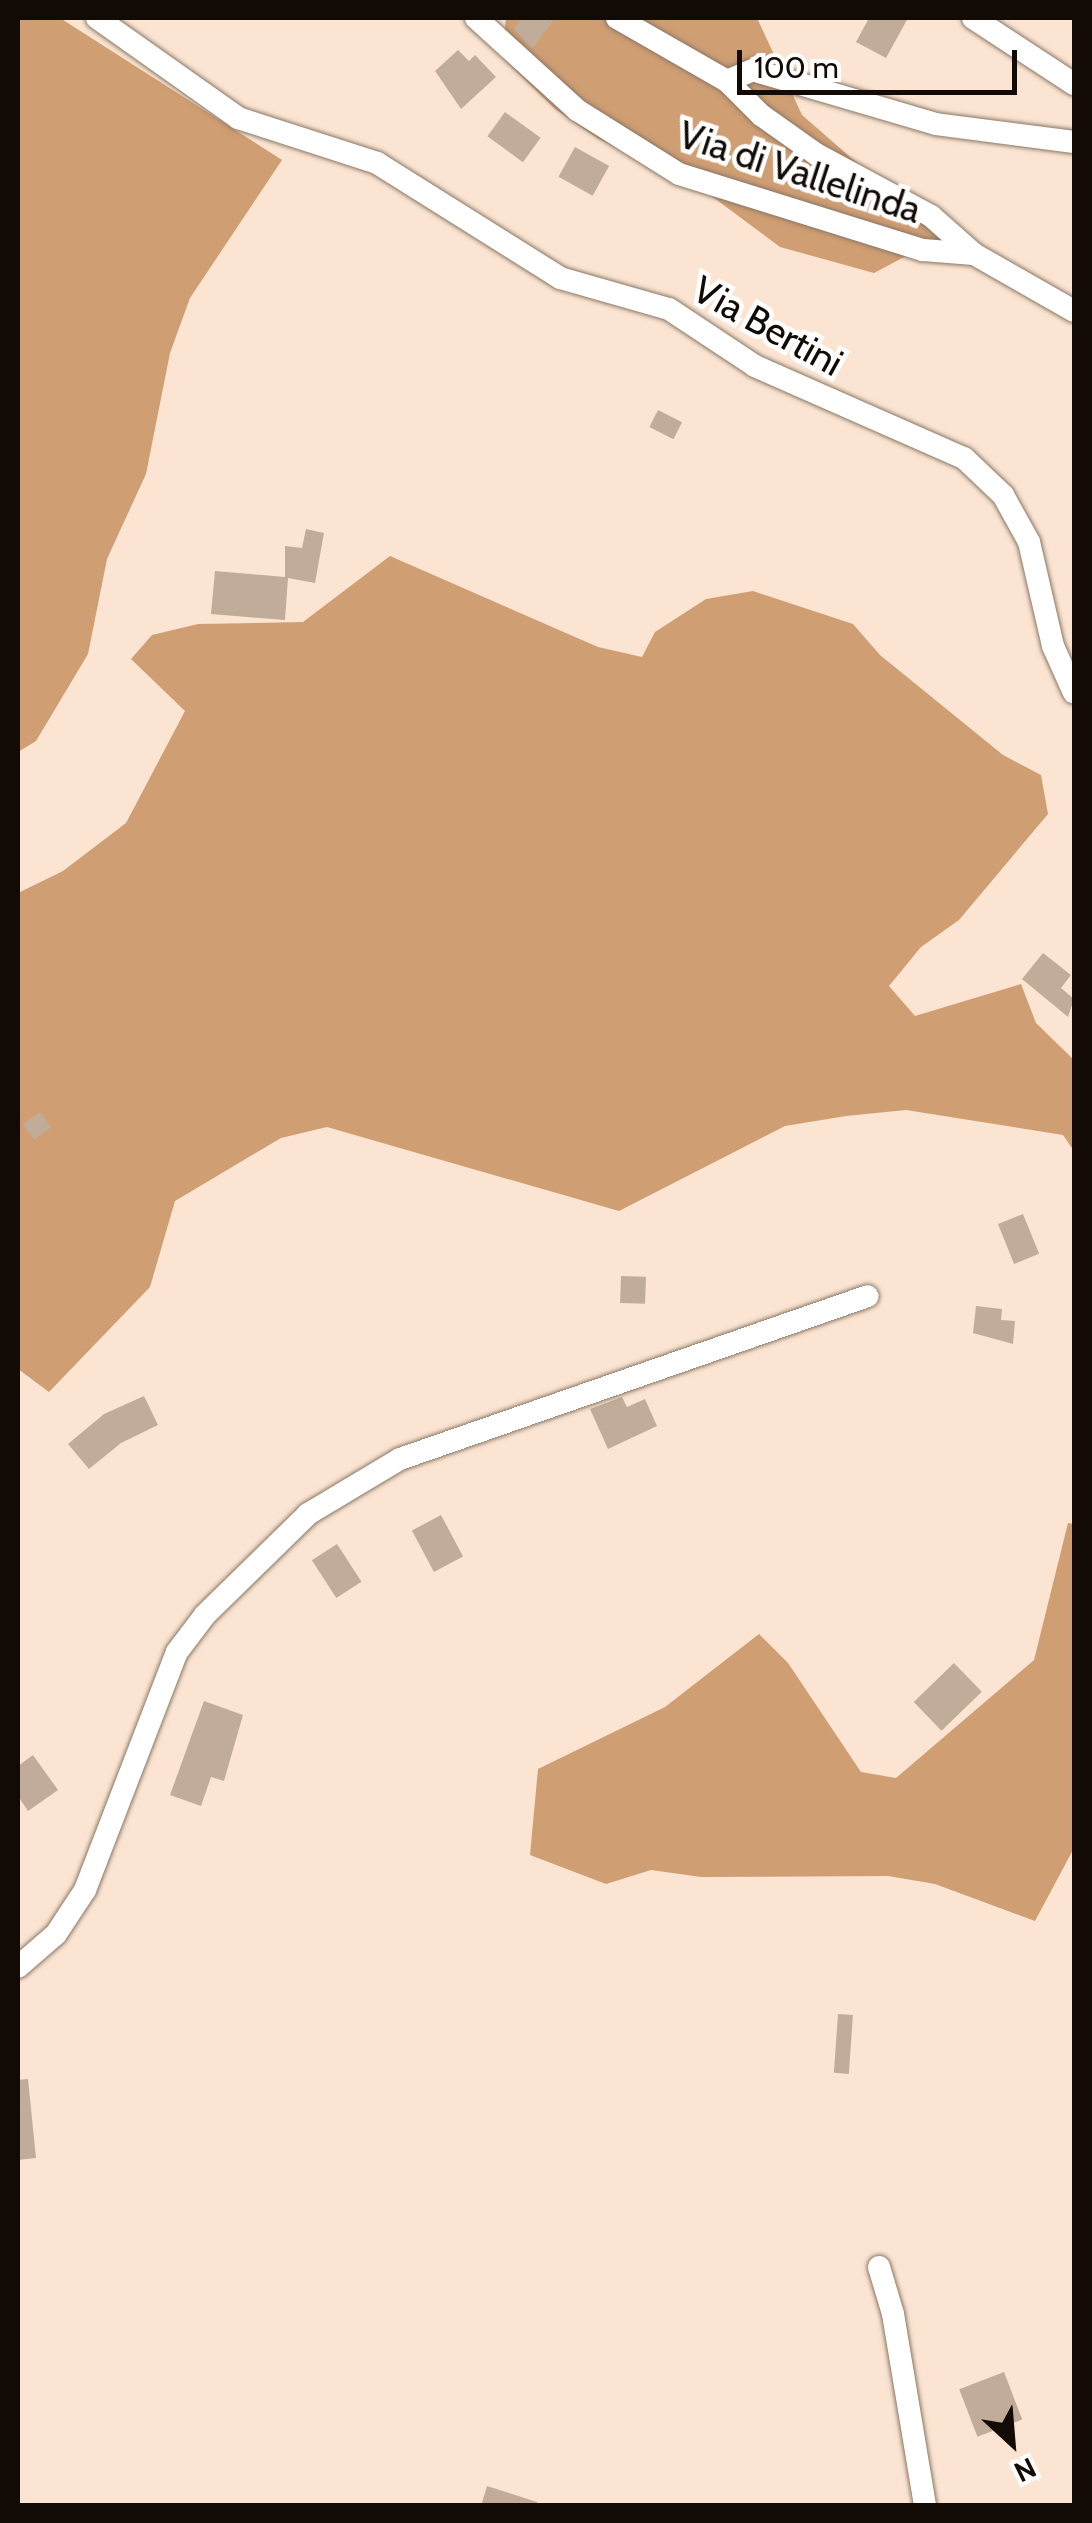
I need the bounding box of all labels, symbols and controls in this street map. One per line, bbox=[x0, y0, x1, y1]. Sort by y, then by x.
scale bar bbox=[742, 30, 1022, 92]
text: 100 m bbox=[754, 49, 839, 86]
street label: Via di Vallelinda bbox=[673, 111, 927, 233]
street label: Via Bertini bbox=[685, 266, 851, 386]
north arrow bbox=[962, 2393, 1062, 2493]
text: N bbox=[1009, 2450, 1042, 2490]

